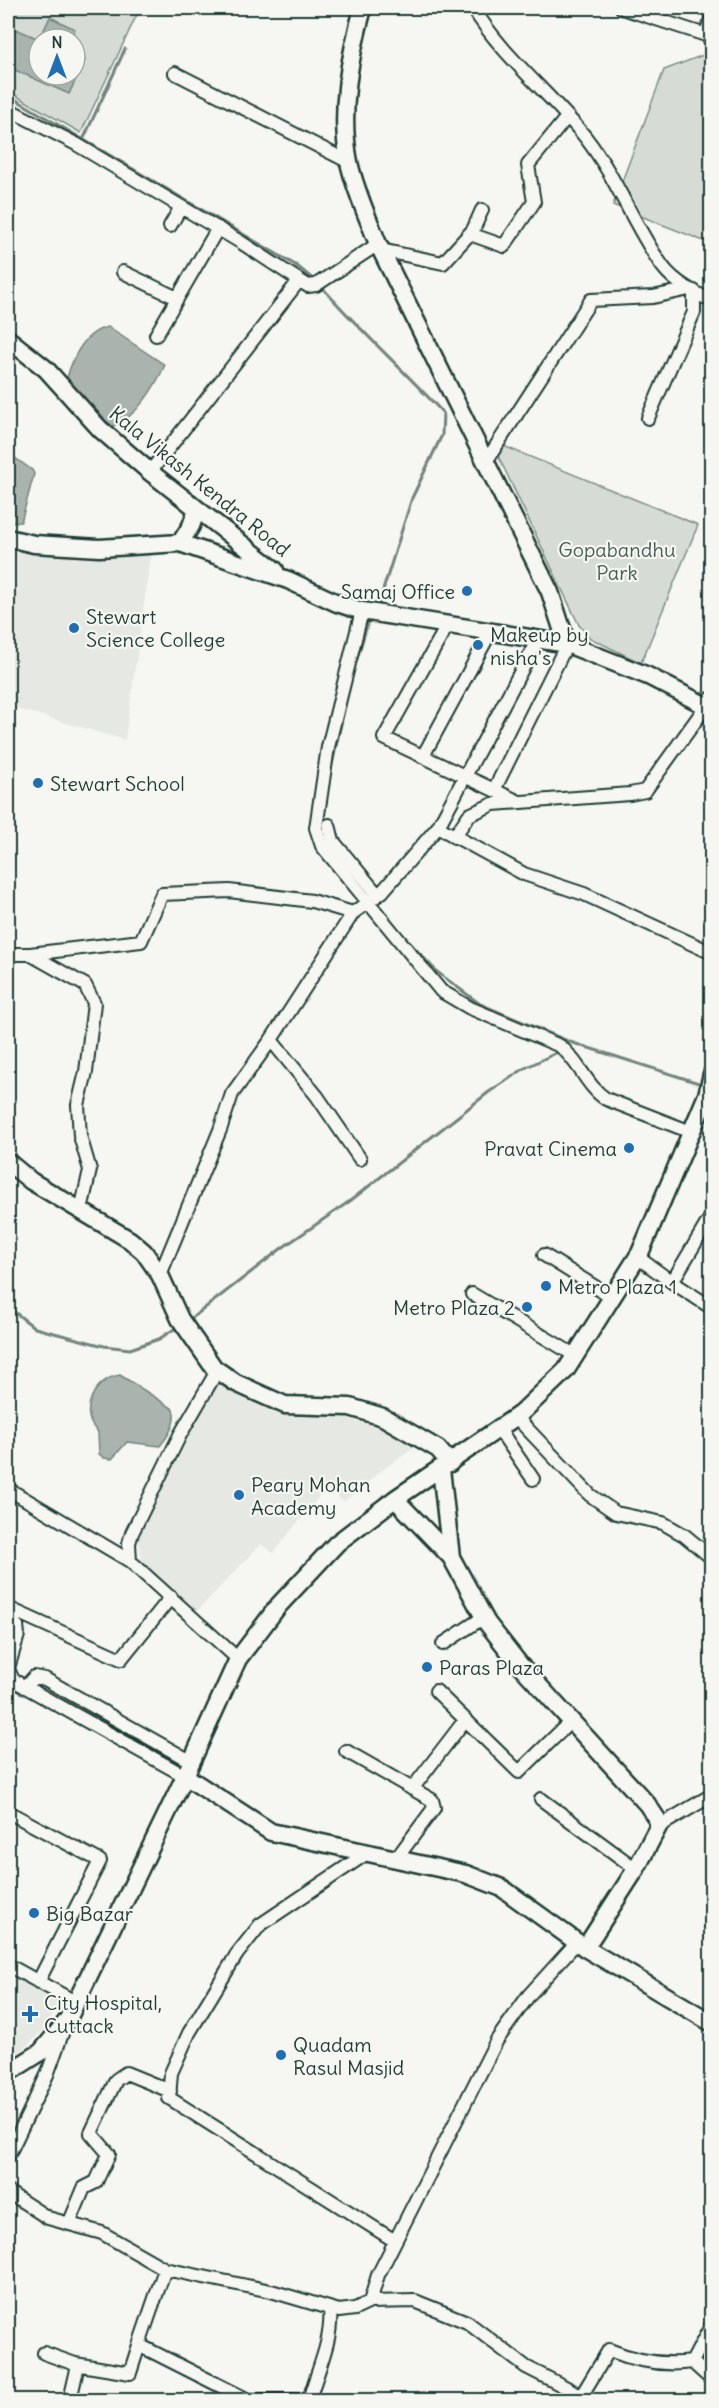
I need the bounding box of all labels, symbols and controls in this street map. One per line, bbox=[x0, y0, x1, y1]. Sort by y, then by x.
north arrow bbox=[27, 27, 87, 87]
text: N bbox=[51, 32, 63, 52]
street label: Kala Vikash Kendra Road bbox=[105, 400, 296, 562]
park label: Gopabandhu Park bbox=[558, 537, 676, 585]
place label: Samaj Office bbox=[341, 579, 455, 604]
marker: Samaj Office bbox=[460, 584, 474, 598]
place label: Stewart Science College bbox=[86, 604, 225, 652]
marker: Stewart Science College bbox=[67, 621, 81, 635]
place label: Makeup by nisha's bbox=[490, 622, 589, 670]
marker: Makeup by nisha's bbox=[471, 638, 485, 652]
place label: Stewart School bbox=[50, 771, 185, 796]
marker: Stewart School bbox=[31, 776, 45, 790]
place label: Pravat Cinema bbox=[484, 1136, 617, 1161]
marker: Pravat Cinema bbox=[622, 1141, 636, 1155]
place label: Metro Plaza 1 bbox=[558, 1274, 677, 1299]
marker: Metro Plaza 1 bbox=[539, 1279, 553, 1293]
place label: Metro Plaza 2 bbox=[393, 1295, 515, 1320]
marker: Metro Plaza 2 bbox=[520, 1300, 534, 1314]
place label: Peary Mohan Academy bbox=[251, 1472, 371, 1520]
marker: Peary Mohan Academy bbox=[232, 1488, 246, 1502]
place label: Paras Plaza bbox=[439, 1655, 544, 1680]
marker: Paras Plaza bbox=[420, 1660, 434, 1674]
place label: Big Bazar bbox=[46, 1901, 133, 1926]
marker: Big Bazar bbox=[27, 1906, 41, 1920]
place label: City Hospital, Cuttack bbox=[44, 1990, 162, 2038]
marker: City Hospital, Cuttack bbox=[21, 2005, 39, 2023]
place label: Quadam Rasul Masjid bbox=[293, 2032, 405, 2080]
marker: Quadam Rasul Masjid bbox=[274, 2048, 288, 2062]

